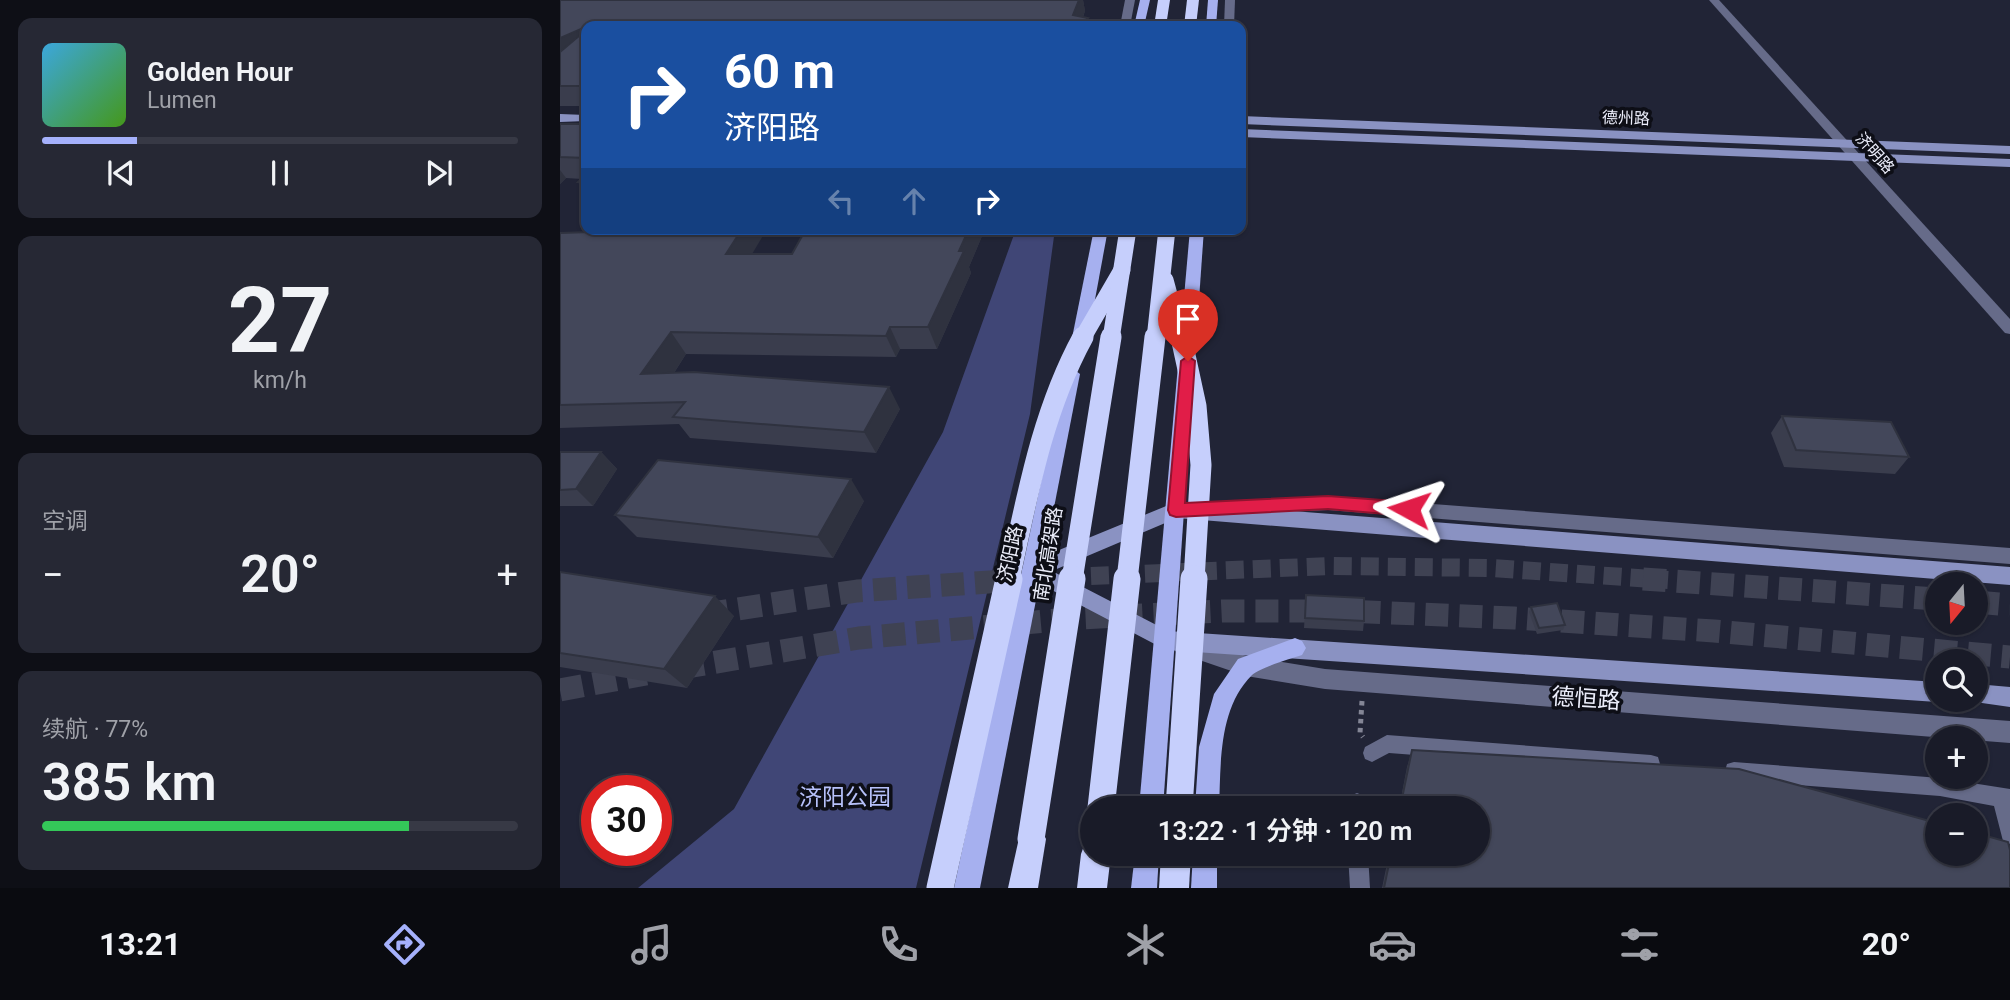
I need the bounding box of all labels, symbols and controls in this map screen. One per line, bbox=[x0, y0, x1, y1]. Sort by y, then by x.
text: 60 m bbox=[724, 43, 835, 100]
icon: right bbox=[609, 49, 700, 140]
text: Golden Hour bbox=[147, 57, 293, 87]
text: Lumen bbox=[147, 87, 217, 114]
street label: 德州路 bbox=[1602, 108, 1650, 128]
text: 济阳路 bbox=[724, 109, 820, 147]
street label: 济明路 bbox=[1852, 129, 1898, 177]
icon: previous bbox=[102, 154, 140, 192]
icon: pause bbox=[261, 154, 299, 192]
icon: next bbox=[420, 154, 458, 192]
icon: left bbox=[822, 182, 860, 220]
icon: ahead bbox=[895, 182, 933, 220]
icon: right bbox=[968, 182, 1006, 220]
text: 27 bbox=[228, 268, 332, 374]
pin bbox=[1158, 289, 1218, 361]
icon: arrive bbox=[1169, 300, 1207, 338]
text: km/h bbox=[253, 367, 307, 394]
position arrow bbox=[1372, 472, 1446, 546]
street label: 南北高架路 bbox=[1029, 505, 1067, 603]
text: 空调 bbox=[42, 508, 88, 535]
street label: 济阳路 bbox=[993, 524, 1027, 584]
text: 20° bbox=[240, 544, 320, 605]
text: − bbox=[42, 553, 64, 597]
text: + bbox=[496, 553, 518, 597]
north arrow bbox=[1925, 572, 1988, 635]
map controls bbox=[1925, 572, 1988, 866]
button: search bbox=[1925, 649, 1988, 712]
street label: 德恒路 bbox=[1551, 683, 1621, 715]
text: 续航 · 77% bbox=[42, 716, 148, 743]
button: + bbox=[1925, 726, 1988, 789]
text: 385 km bbox=[42, 752, 217, 813]
speed limit sign: 30 bbox=[581, 775, 672, 866]
park label: 济阳公园 bbox=[799, 784, 891, 811]
button: − bbox=[1925, 803, 1988, 866]
text: 13:22 · 1 分钟 · 120 m bbox=[1158, 816, 1412, 846]
icon: directions bbox=[380, 920, 429, 969]
icon: music bbox=[627, 920, 676, 969]
icon: phone bbox=[874, 920, 923, 969]
icon: climate bbox=[1121, 920, 1170, 969]
icon: car bbox=[1368, 920, 1417, 969]
icon: filters bbox=[1615, 920, 1664, 969]
text: 13:21 bbox=[99, 925, 181, 963]
text: 20° bbox=[1862, 925, 1911, 963]

